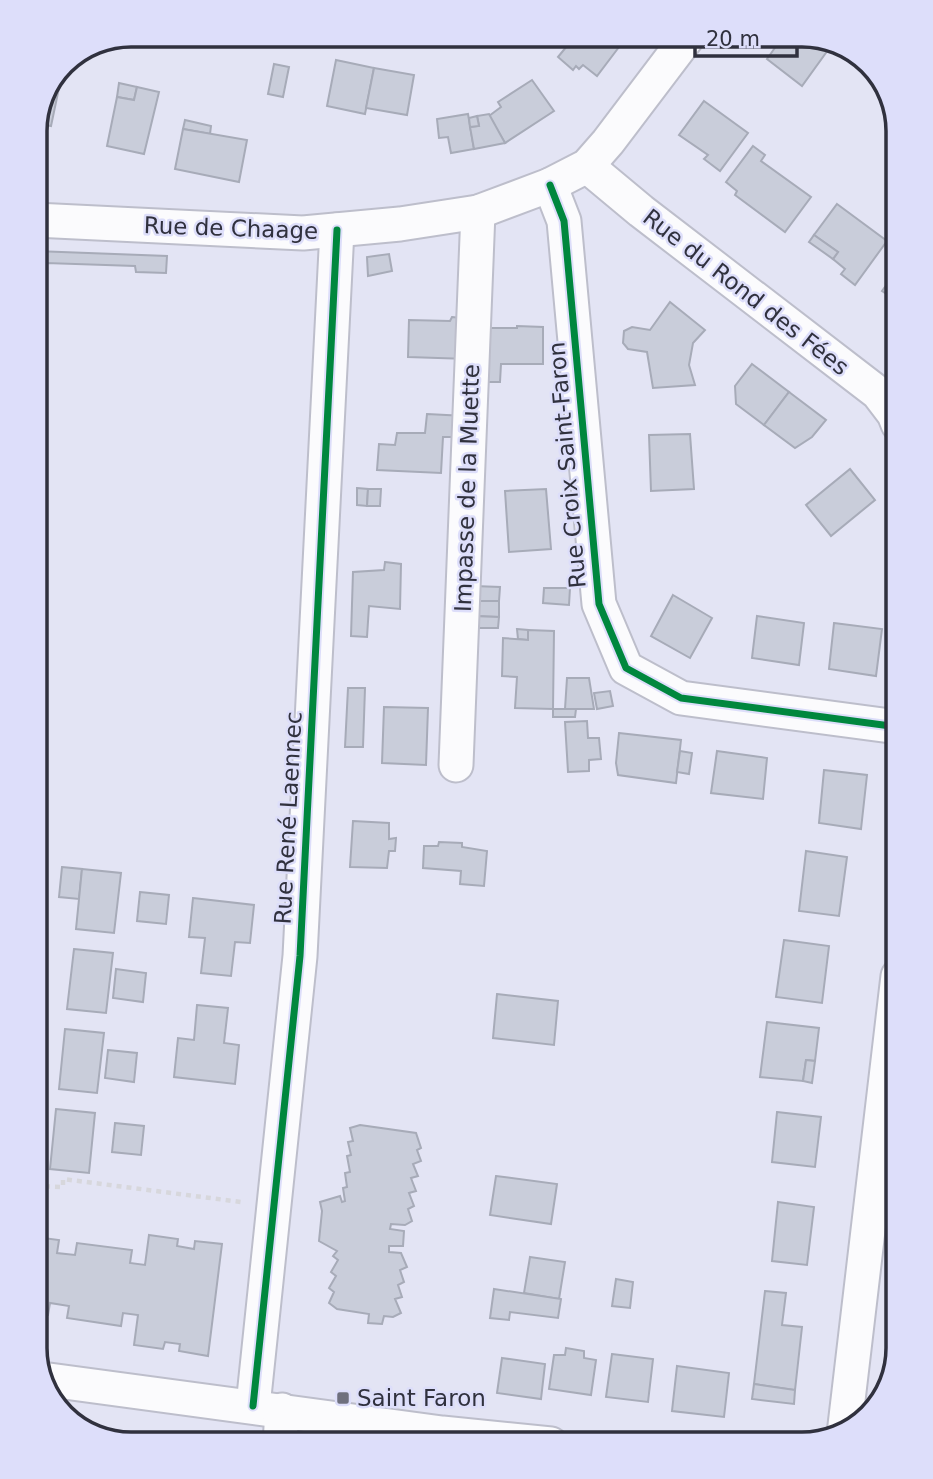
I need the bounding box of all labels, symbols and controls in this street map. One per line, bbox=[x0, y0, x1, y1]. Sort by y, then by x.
scale bar bbox=[695, 14, 796, 58]
text: 20 m bbox=[706, 27, 760, 51]
street label: Rue du Rond des Fées bbox=[638, 204, 854, 380]
street label: Rue de Chaage bbox=[143, 212, 319, 244]
street label: Rue Croix Saint-Faron bbox=[543, 341, 591, 589]
street label: Impasse de la Muette bbox=[450, 364, 484, 612]
street label: Rue René Laennec bbox=[269, 711, 307, 925]
place label: Saint Faron bbox=[357, 1385, 486, 1411]
marker: Saint Faron bbox=[335, 1390, 351, 1406]

